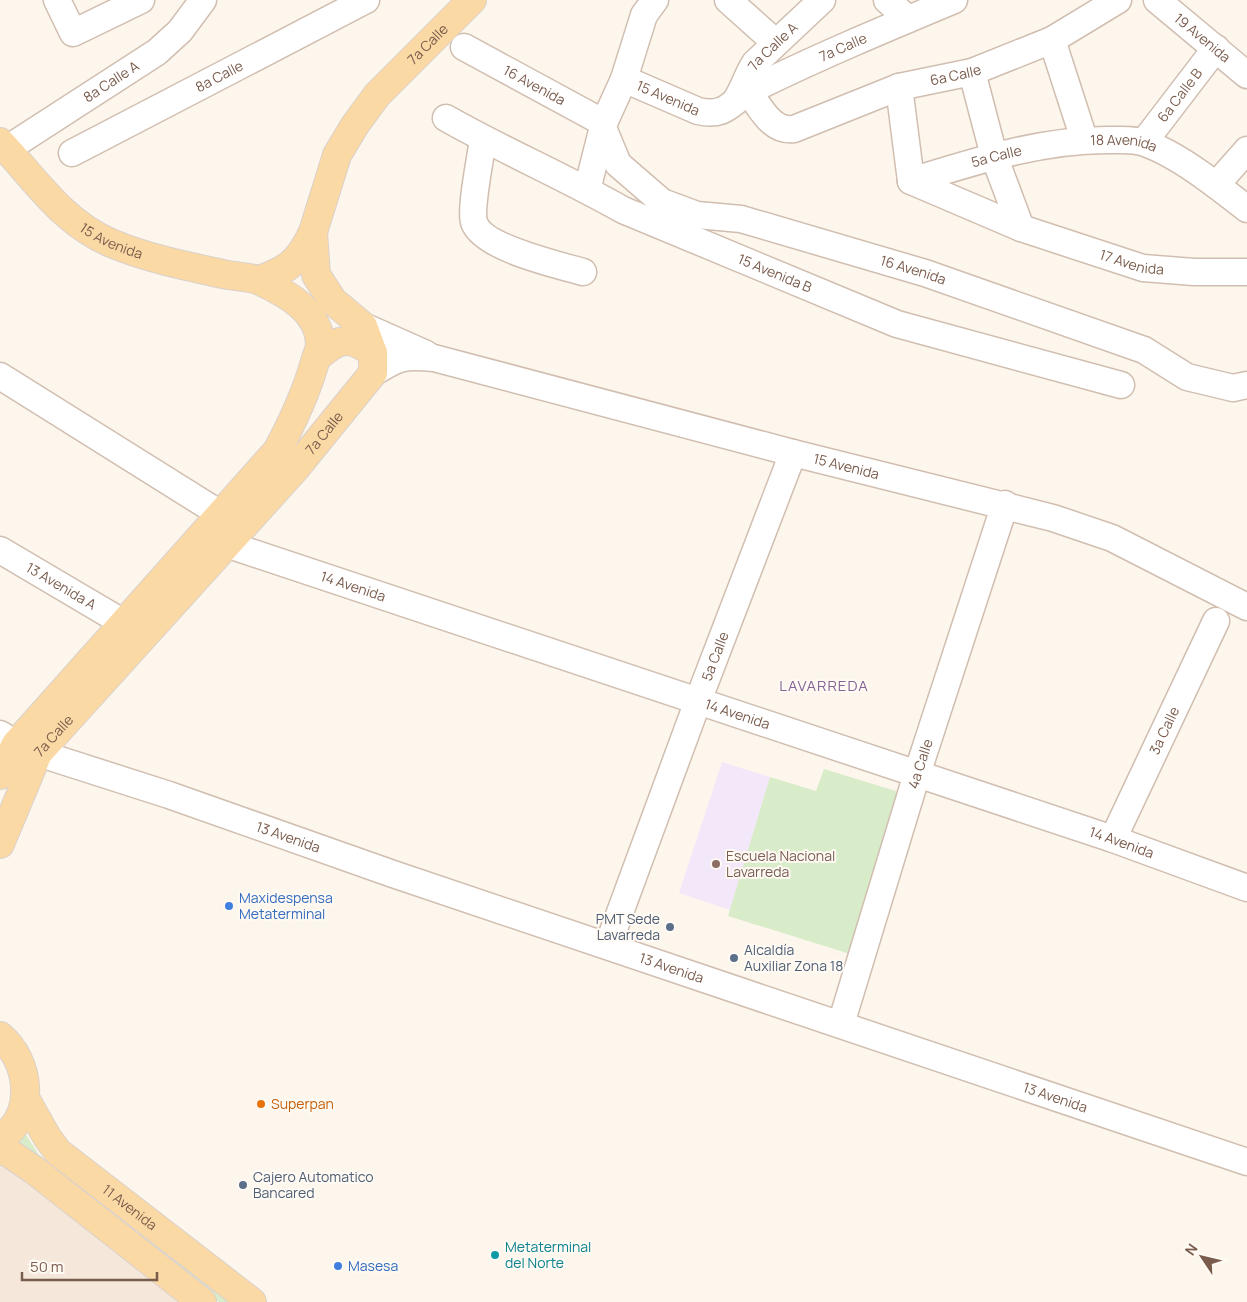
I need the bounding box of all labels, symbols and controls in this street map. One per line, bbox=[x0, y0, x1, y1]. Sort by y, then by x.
street label: 19 Avenida bbox=[1171, 8, 1235, 66]
street label: 7a Calle A bbox=[743, 18, 802, 73]
street label: 7a Calle bbox=[403, 19, 452, 68]
street label: 7a Calle bbox=[816, 28, 870, 66]
street label: 8a Calle A bbox=[79, 56, 143, 106]
street label: 8a Calle bbox=[192, 56, 246, 96]
street label: 6a Calle bbox=[928, 59, 984, 89]
street label: 16 Avenida bbox=[500, 60, 569, 109]
street label: 6a Calle B bbox=[1153, 64, 1206, 126]
street label: 15 Avenida bbox=[634, 76, 703, 120]
street label: 18 Avenida bbox=[1090, 130, 1160, 156]
street label: 5a Calle bbox=[969, 140, 1023, 171]
street label: 15 Avenida bbox=[76, 218, 145, 263]
street label: 17 Avenida bbox=[1097, 244, 1165, 279]
street label: 15 Avenida B bbox=[735, 249, 815, 297]
street label: 16 Avenida bbox=[878, 250, 949, 289]
street label: 7a Calle bbox=[301, 407, 347, 458]
street label: 15 Avenida bbox=[811, 448, 881, 483]
street label: 13 Avenida A bbox=[23, 558, 100, 614]
street label: 14 Avenida bbox=[318, 566, 388, 605]
street label: 5a Calle bbox=[697, 629, 733, 683]
district label: LAVARREDA bbox=[779, 675, 869, 696]
street label: 14 Avenida bbox=[703, 694, 773, 733]
street label: 3a Calle bbox=[1144, 703, 1183, 757]
street label: 7a Calle bbox=[29, 710, 77, 760]
street label: 4a Calle bbox=[903, 736, 937, 791]
street label: 13 Avenida bbox=[254, 817, 323, 857]
street label: 14 Avenida bbox=[1087, 822, 1157, 862]
place label: Escuela Nacional Lavarreda bbox=[726, 846, 835, 881]
marker: Escuela Nacional Lavarreda bbox=[710, 858, 722, 870]
place label: Maxidespensa Metaterminal bbox=[239, 888, 333, 923]
marker: Maxidespensa Metaterminal bbox=[223, 900, 235, 912]
place label: PMT Sede Lavarreda bbox=[596, 909, 660, 944]
marker: PMT Sede Lavarreda bbox=[664, 921, 676, 933]
place label: Alcaldía Auxiliar Zona 18 bbox=[744, 940, 843, 975]
street label: 13 Avenida bbox=[637, 948, 706, 987]
marker: Alcaldía Auxiliar Zona 18 bbox=[728, 952, 740, 964]
street label: 13 Avenida bbox=[1021, 1077, 1090, 1117]
place label: Superpan bbox=[271, 1094, 334, 1113]
marker: Superpan bbox=[255, 1098, 267, 1110]
place label: Cajero Automatico Bancared bbox=[253, 1167, 374, 1202]
marker: Cajero Automatico Bancared bbox=[237, 1179, 249, 1191]
street label: 11 Avenida bbox=[99, 1180, 161, 1234]
north arrow bbox=[1177, 1232, 1227, 1282]
place label: Metaterminal del Norte bbox=[505, 1237, 591, 1272]
text: N bbox=[1180, 1240, 1202, 1259]
marker: Metaterminal del Norte bbox=[489, 1249, 501, 1261]
scale bar bbox=[22, 1250, 158, 1282]
text: 50 m bbox=[30, 1256, 64, 1277]
place label: Masesa bbox=[348, 1256, 398, 1275]
marker: Masesa bbox=[332, 1260, 344, 1272]

